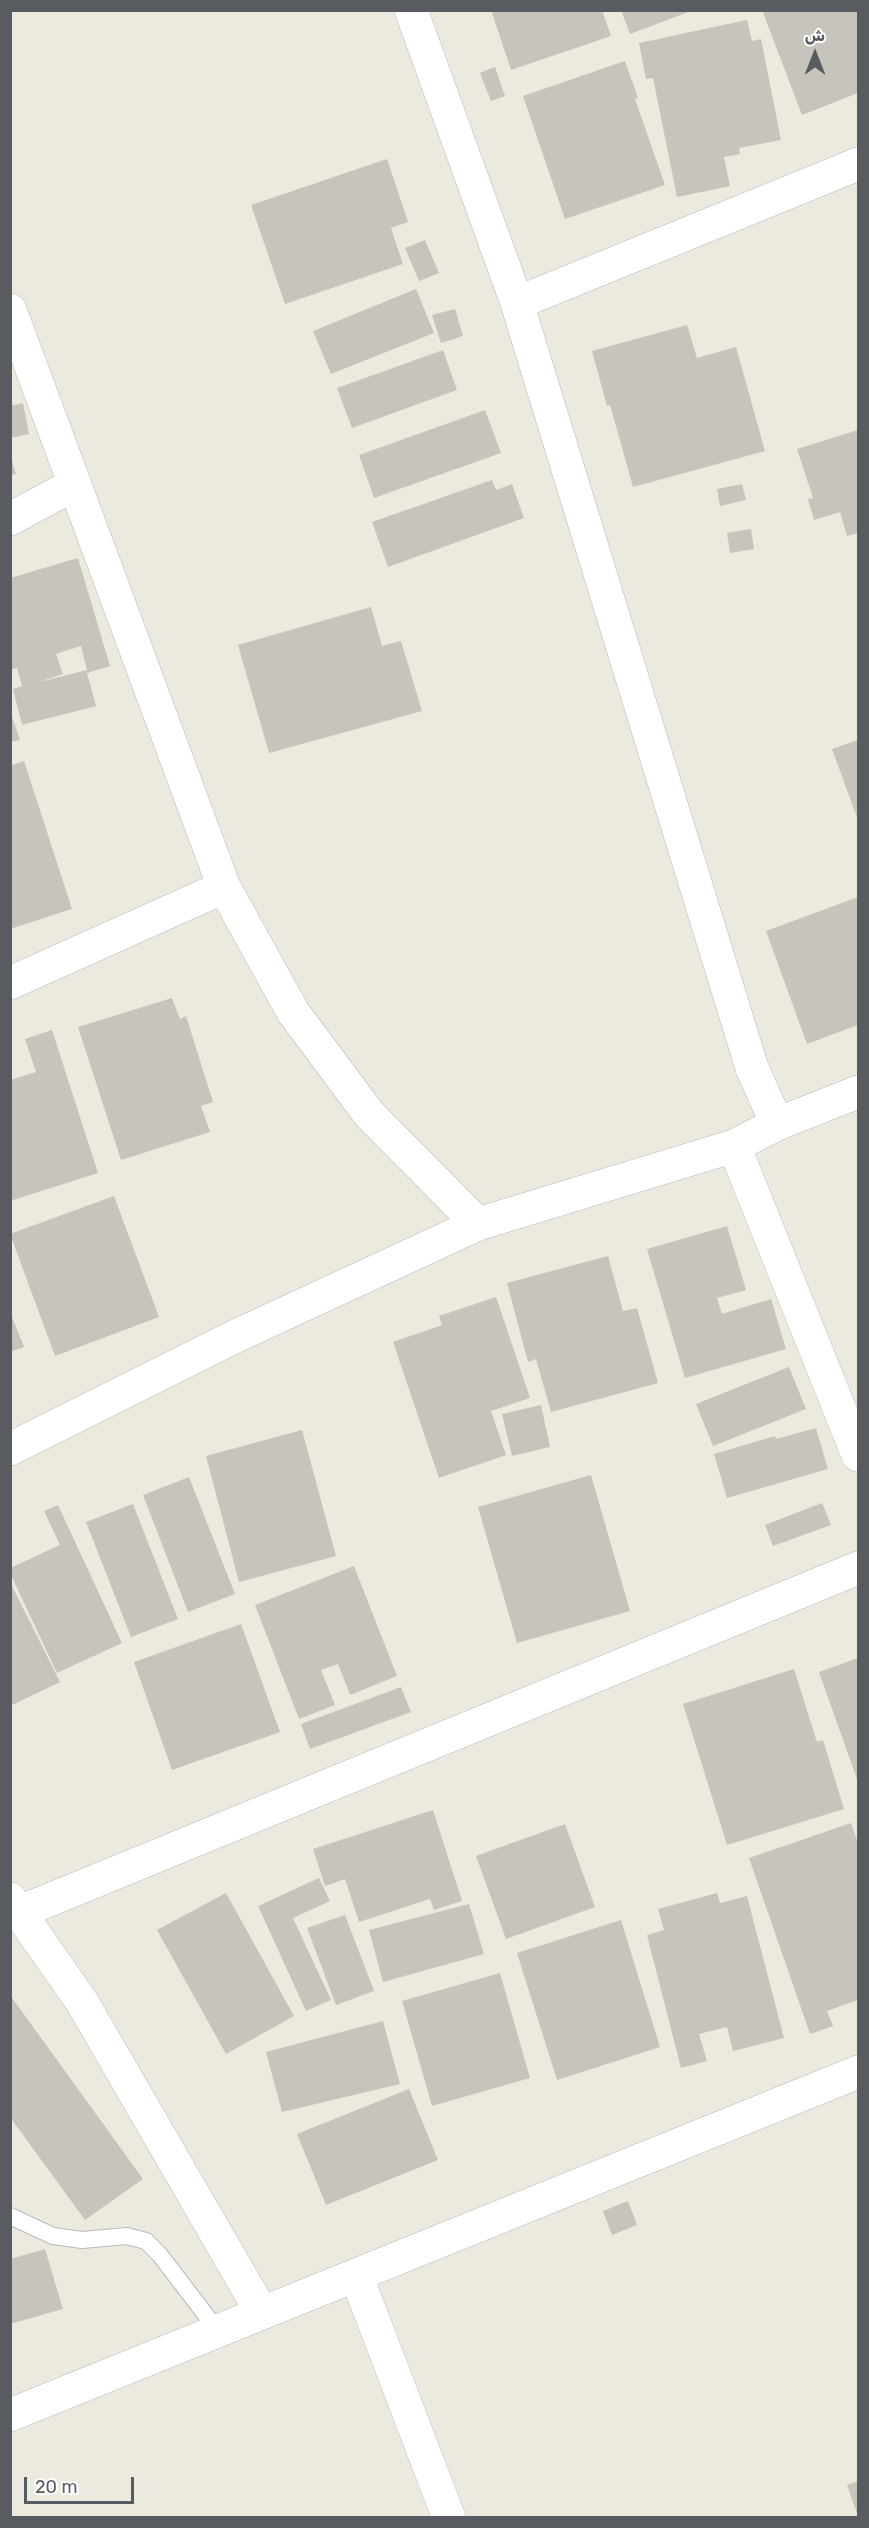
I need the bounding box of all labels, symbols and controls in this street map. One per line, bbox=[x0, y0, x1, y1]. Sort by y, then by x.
north arrow bbox=[785, 24, 845, 84]
text: ش bbox=[805, 26, 825, 45]
scale bar bbox=[27, 2465, 136, 2503]
text: 20 m bbox=[35, 2476, 77, 2498]

